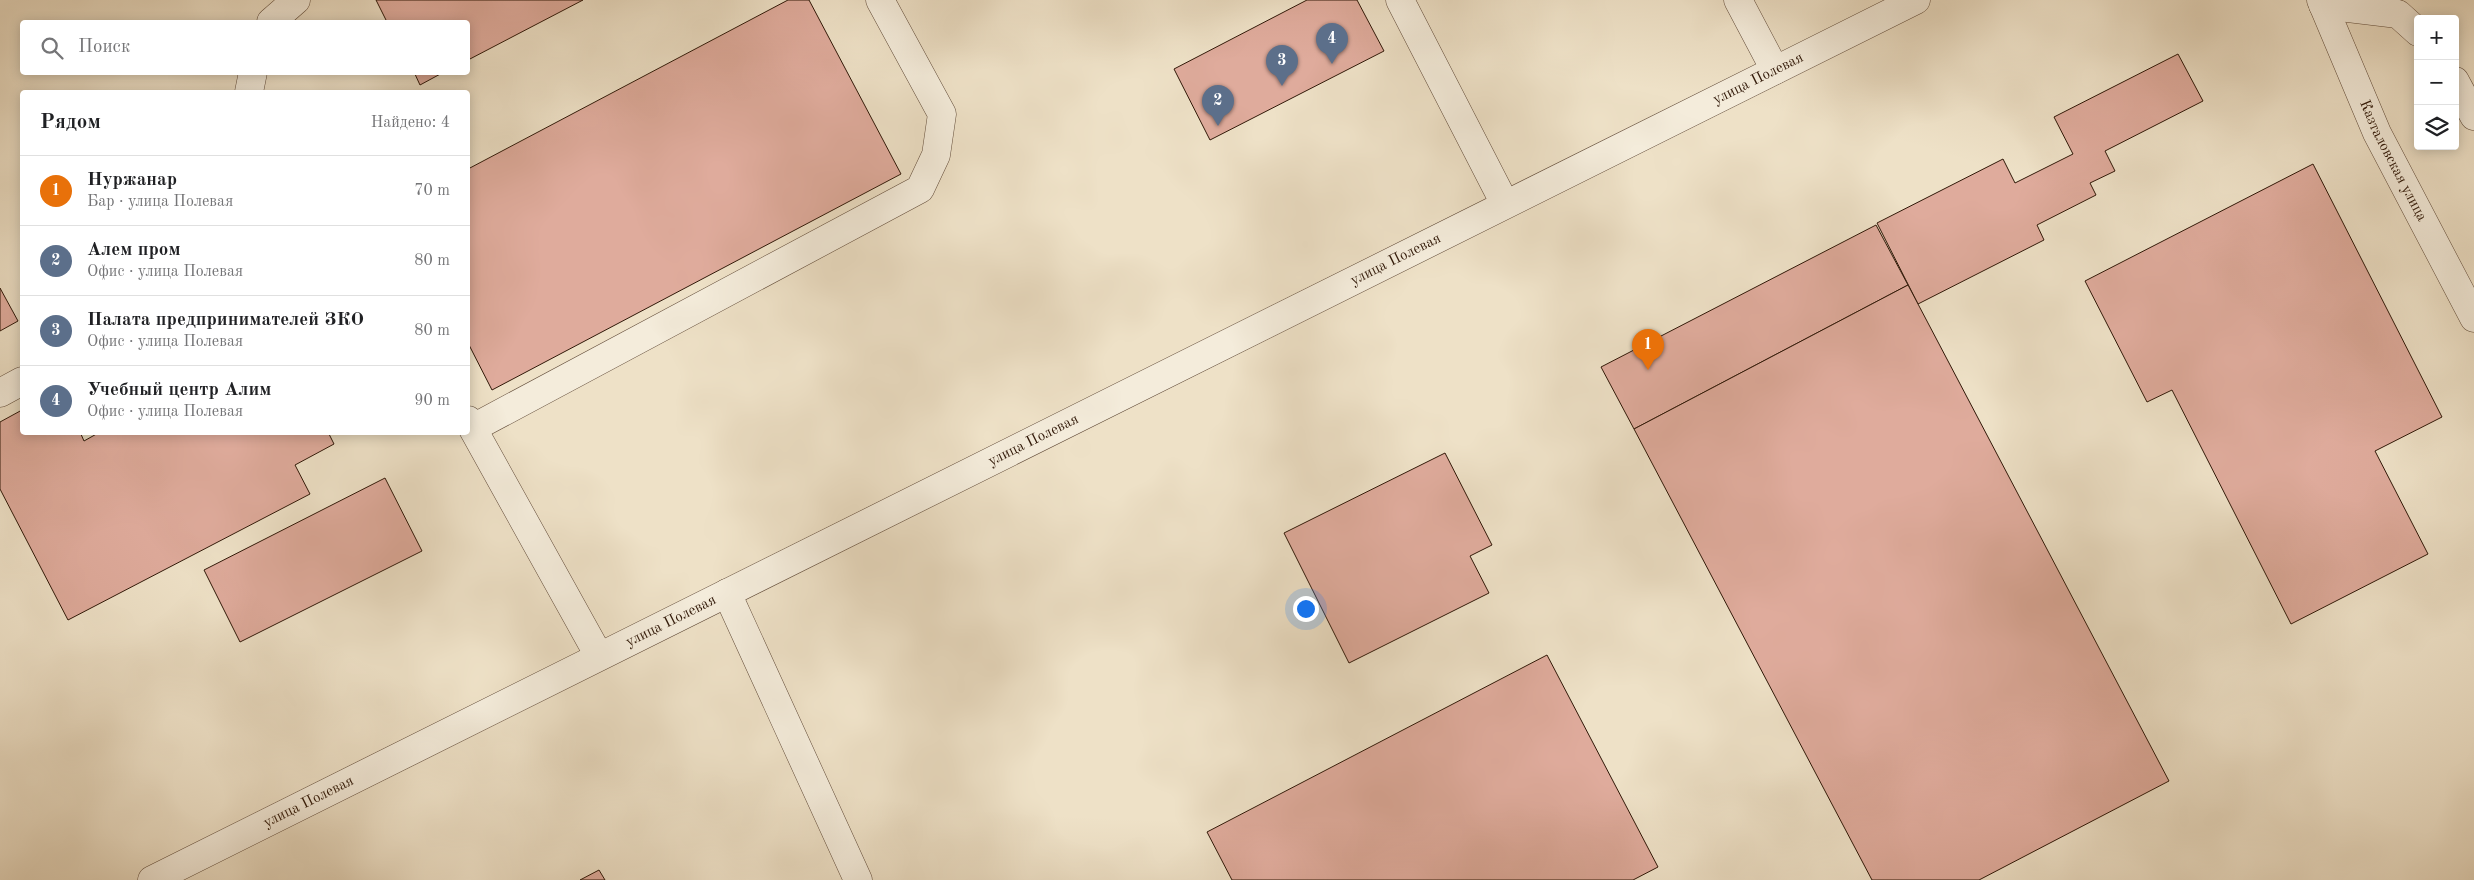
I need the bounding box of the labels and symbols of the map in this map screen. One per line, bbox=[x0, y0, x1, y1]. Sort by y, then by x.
pin: 4 bbox=[1316, 23, 1348, 64]
pin: 3 bbox=[1266, 45, 1298, 86]
street label: улица Полевая bbox=[1711, 50, 1806, 107]
pin: 2 bbox=[1202, 85, 1234, 126]
street label: Казталовская улица bbox=[2356, 98, 2430, 224]
street label: улица Полевая bbox=[1348, 231, 1444, 288]
pin: 1 bbox=[1632, 329, 1664, 370]
street label: улица Полевая bbox=[986, 411, 1081, 469]
street label: улица Полевая bbox=[623, 592, 719, 650]
your location bbox=[1293, 596, 1319, 622]
street label: улица Полевая bbox=[261, 773, 356, 831]

